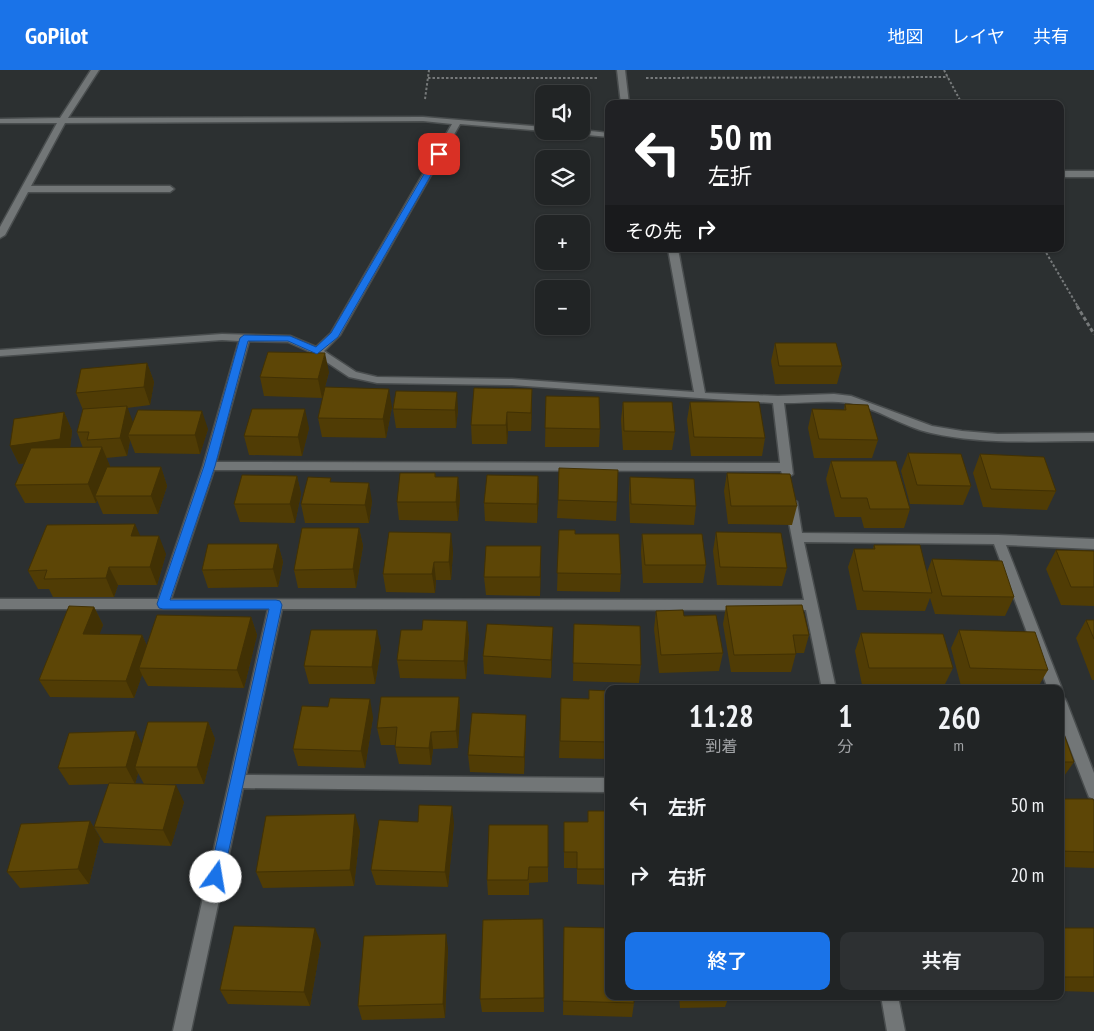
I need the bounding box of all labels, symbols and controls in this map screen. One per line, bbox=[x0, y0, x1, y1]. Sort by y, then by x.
text: GoPilot bbox=[25, 20, 88, 51]
text: 地図 bbox=[888, 25, 924, 48]
text: レイヤ bbox=[952, 25, 1005, 48]
text: 共有 bbox=[1033, 25, 1069, 48]
map controls bbox=[535, 85, 590, 335]
button: sound bbox=[535, 85, 590, 140]
text: 50 m bbox=[708, 114, 772, 160]
icon: left bbox=[625, 120, 690, 185]
pin bbox=[418, 133, 460, 175]
icon: arrive bbox=[425, 140, 453, 168]
button: layers bbox=[535, 150, 590, 205]
text: 左折 bbox=[708, 162, 752, 190]
button: + bbox=[535, 215, 590, 270]
icon: right bbox=[692, 215, 720, 243]
text: その先 bbox=[625, 219, 682, 243]
button: − bbox=[535, 280, 590, 335]
text: 11:28 bbox=[689, 696, 754, 735]
text: 1 bbox=[838, 696, 853, 735]
text: 260 bbox=[937, 698, 980, 737]
text: m bbox=[954, 735, 964, 755]
text: 到着 bbox=[705, 736, 737, 756]
text: 分 bbox=[837, 736, 853, 756]
icon: left bbox=[625, 791, 653, 819]
text: 50 m bbox=[1011, 793, 1044, 817]
text: 左折 bbox=[668, 795, 706, 819]
position arrow bbox=[189, 850, 241, 902]
icon: right bbox=[625, 861, 653, 889]
text: 20 m bbox=[1011, 863, 1044, 887]
text: 右折 bbox=[668, 865, 706, 889]
button: 終了 bbox=[625, 932, 830, 990]
button: 共有 bbox=[840, 932, 1044, 990]

